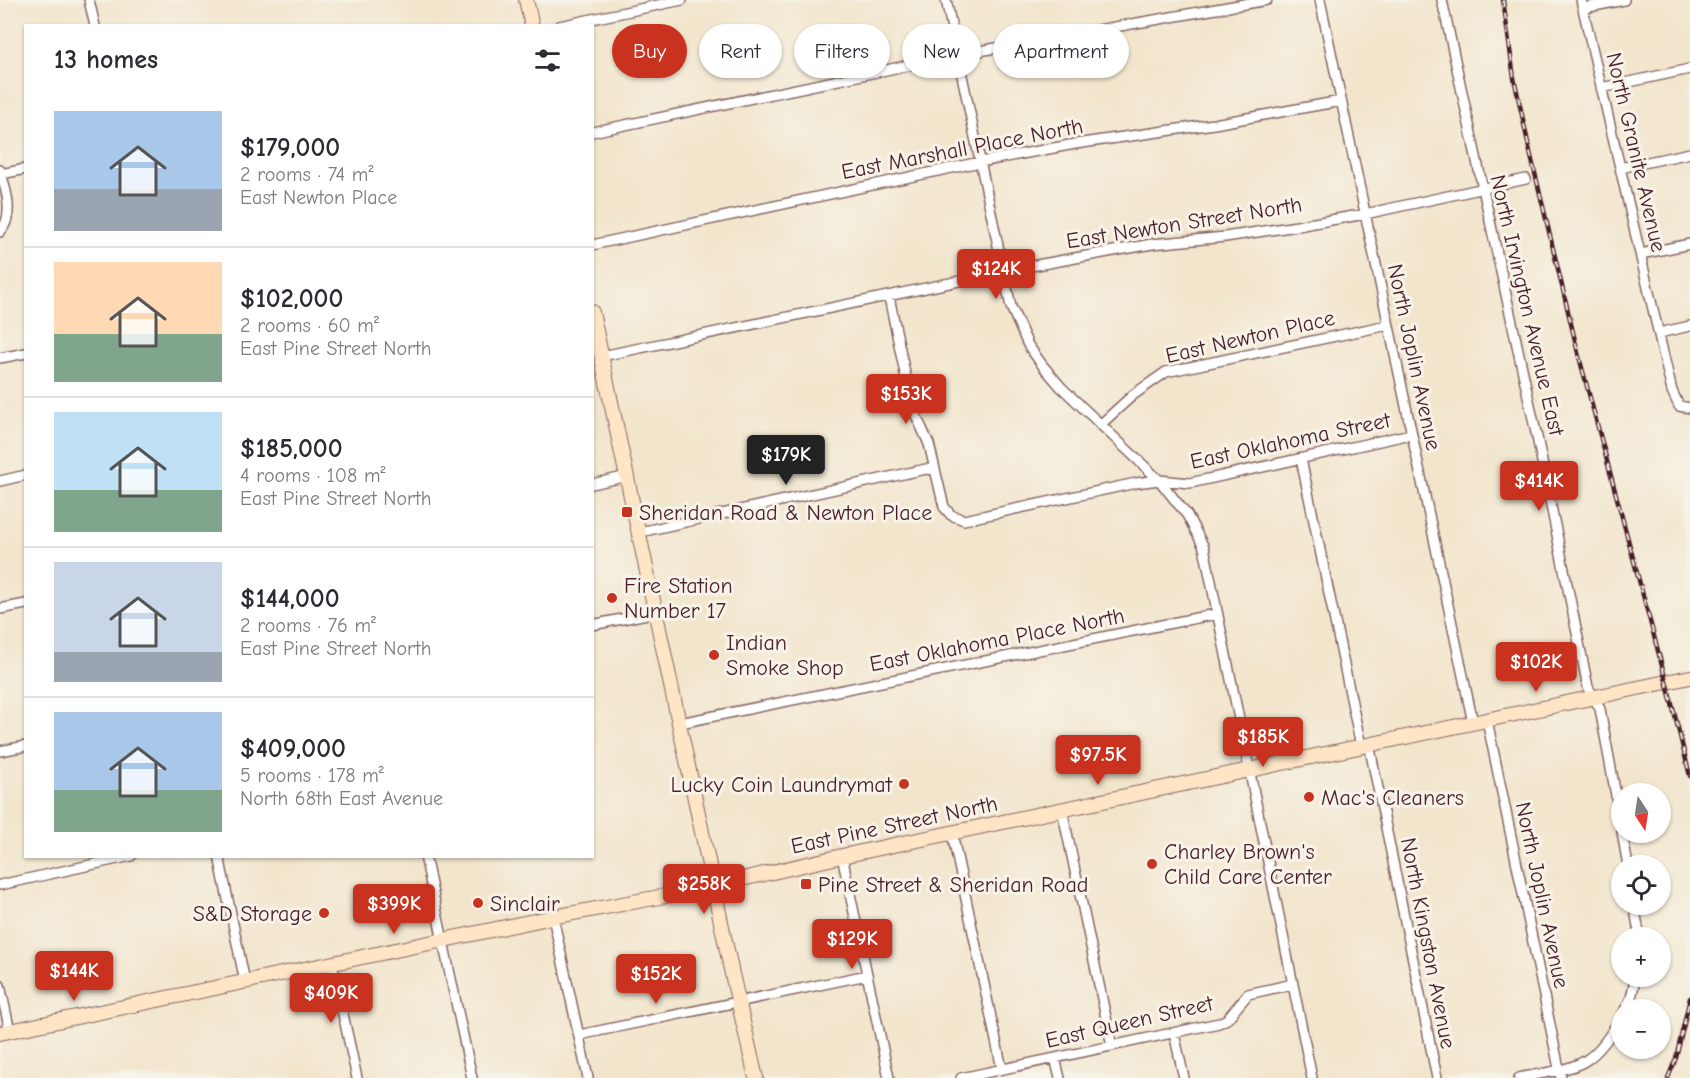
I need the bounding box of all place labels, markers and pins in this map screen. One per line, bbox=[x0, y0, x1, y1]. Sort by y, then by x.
pin: $124K bbox=[954, 249, 1038, 300]
pin: $153K bbox=[864, 374, 948, 425]
pin: $179K bbox=[744, 435, 828, 486]
pin: $414K bbox=[1497, 461, 1581, 512]
place label: Sheridan Road & Newton Place bbox=[639, 500, 932, 526]
marker: Sheridan Road & Newton Place bbox=[620, 505, 634, 519]
place label: Fire Station Number 17 bbox=[624, 573, 733, 624]
marker: Fire Station Number 17 bbox=[605, 591, 619, 605]
place label: Indian Smoke Shop bbox=[726, 630, 844, 681]
pin: $102K bbox=[1494, 642, 1578, 693]
marker: Indian Smoke Shop bbox=[707, 648, 721, 662]
pin: $185K bbox=[1221, 717, 1305, 768]
pin: $97.5K bbox=[1049, 735, 1147, 786]
place label: Lucky Coin Laundrymat bbox=[670, 772, 893, 798]
marker: Lucky Coin Laundrymat bbox=[897, 777, 911, 791]
place label: Mac's Cleaners bbox=[1321, 785, 1464, 811]
marker: Mac's Cleaners bbox=[1302, 790, 1316, 804]
place label: Charley Brown's Child Care Center bbox=[1164, 839, 1332, 890]
marker: Charley Brown's Child Care Center bbox=[1145, 857, 1159, 871]
pin: $258K bbox=[662, 864, 746, 915]
place label: Pine Street & Sheridan Road bbox=[818, 872, 1089, 898]
marker: Pine Street & Sheridan Road bbox=[799, 877, 813, 891]
pin: $399K bbox=[352, 884, 436, 935]
place label: Sinclair bbox=[490, 891, 560, 917]
marker: Sinclair bbox=[471, 896, 485, 910]
place label: S&D Storage bbox=[193, 901, 312, 927]
marker: S&D Storage bbox=[317, 906, 331, 920]
pin: $129K bbox=[810, 919, 894, 970]
pin: $144K bbox=[32, 951, 116, 1002]
pin: $152K bbox=[614, 954, 698, 1005]
pin: $409K bbox=[289, 973, 373, 1024]

